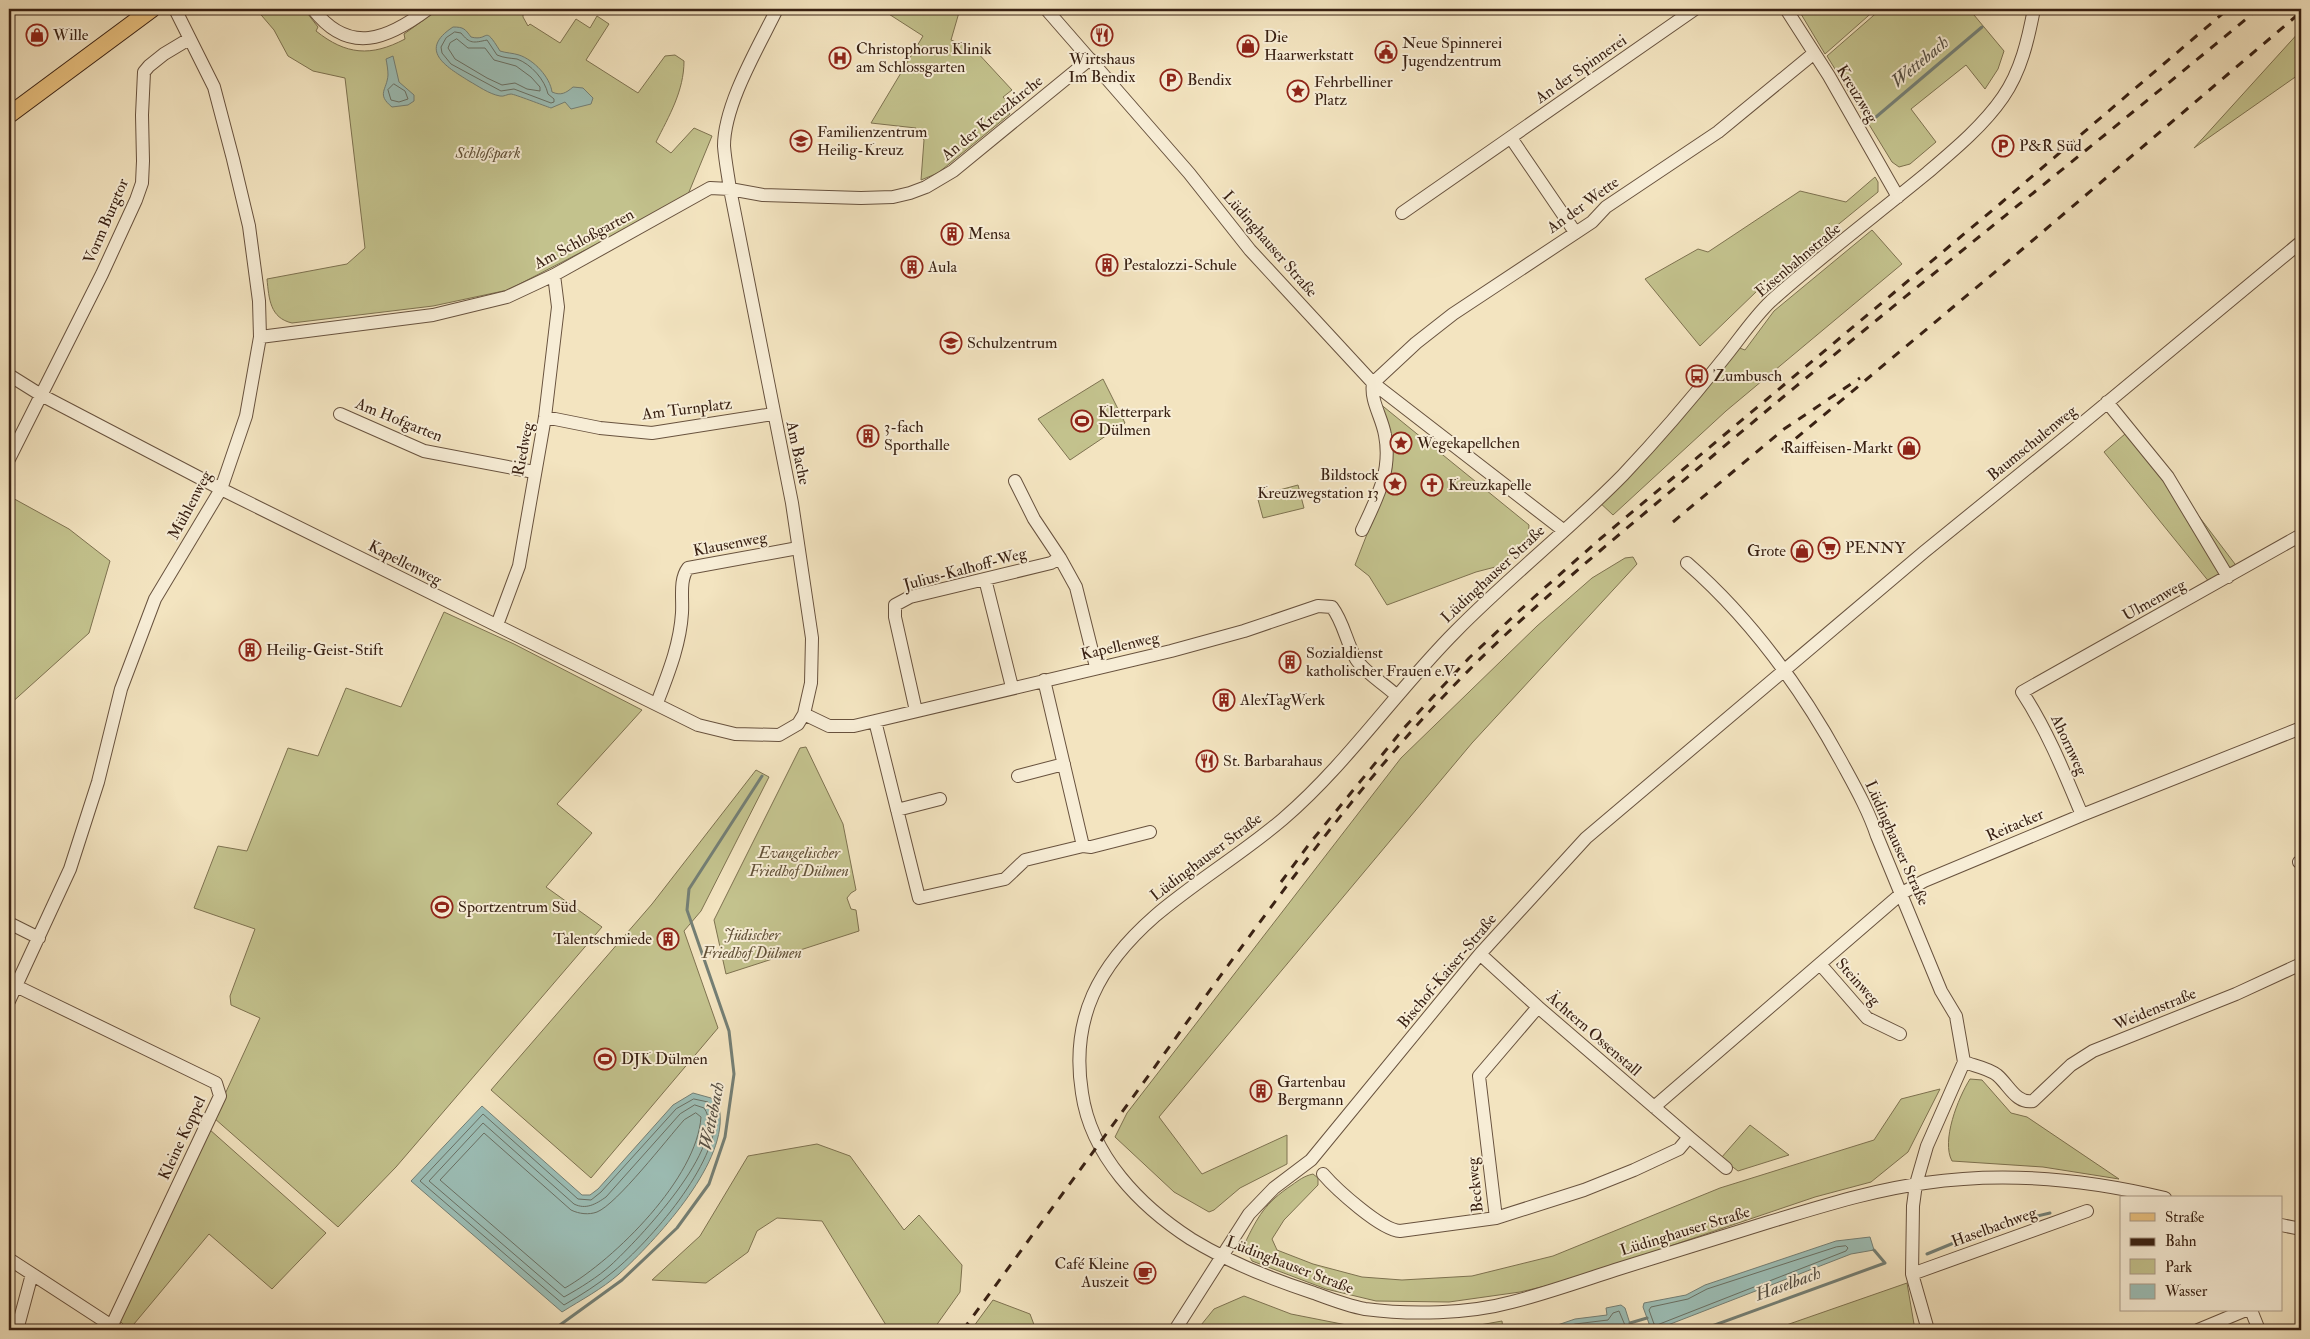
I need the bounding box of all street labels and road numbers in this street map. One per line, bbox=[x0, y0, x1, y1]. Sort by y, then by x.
street label: An der Spinnerei bbox=[1531, 30, 1631, 109]
street label: Kreuzweg bbox=[1832, 61, 1883, 128]
street label: An der Kreuzkirche bbox=[936, 71, 1047, 166]
street label: An der Wette bbox=[1542, 172, 1623, 238]
street label: Vorm Burgtor bbox=[79, 175, 133, 267]
street label: Lüdinghauser Straße bbox=[1218, 187, 1322, 302]
street label: Am Schloßgarten bbox=[530, 204, 637, 274]
street label: Eisenbahnstraße bbox=[1751, 218, 1845, 302]
street label: Am Hofgarten bbox=[352, 393, 445, 447]
street label: Am Turnplatz bbox=[640, 394, 733, 426]
street label: Baumschulenweg bbox=[1983, 400, 2082, 485]
street label: Am Bache bbox=[781, 418, 815, 487]
street label: Riedweg bbox=[508, 419, 538, 478]
street label: Mühlenweg bbox=[164, 466, 217, 543]
street label: Lüdinghauser Straße bbox=[1437, 520, 1549, 627]
street label: Klausenweg bbox=[691, 527, 770, 561]
street label: Kapellenweg bbox=[364, 536, 446, 591]
street label: Julius-Kalhoff-Weg bbox=[900, 543, 1030, 596]
street label: Ulmenweg bbox=[2119, 574, 2190, 625]
street label: Kapellenweg bbox=[1079, 627, 1162, 666]
street label: Ahornweg bbox=[2046, 711, 2092, 780]
street label: Lüdinghauser Straße bbox=[1860, 777, 1934, 909]
street label: Reitacker bbox=[1983, 804, 2047, 846]
street label: Lüdinghauser Straße bbox=[1146, 808, 1266, 906]
street label: Bischof-Kaiser-Straße bbox=[1393, 909, 1501, 1032]
street label: Steinweg bbox=[1831, 954, 1885, 1011]
street label: Weidenstraße bbox=[2110, 983, 2199, 1035]
street label: Ächtern Ossenstall bbox=[1542, 987, 1645, 1081]
street label: Kleine Koppel bbox=[154, 1093, 211, 1183]
street label: Beckweg bbox=[1462, 1155, 1488, 1214]
street label: Lüdinghauser Straße bbox=[1618, 1202, 1753, 1260]
street label: Haselbachweg bbox=[1949, 1202, 2040, 1252]
street label: Lüdinghauser Straße bbox=[1223, 1232, 1357, 1299]

